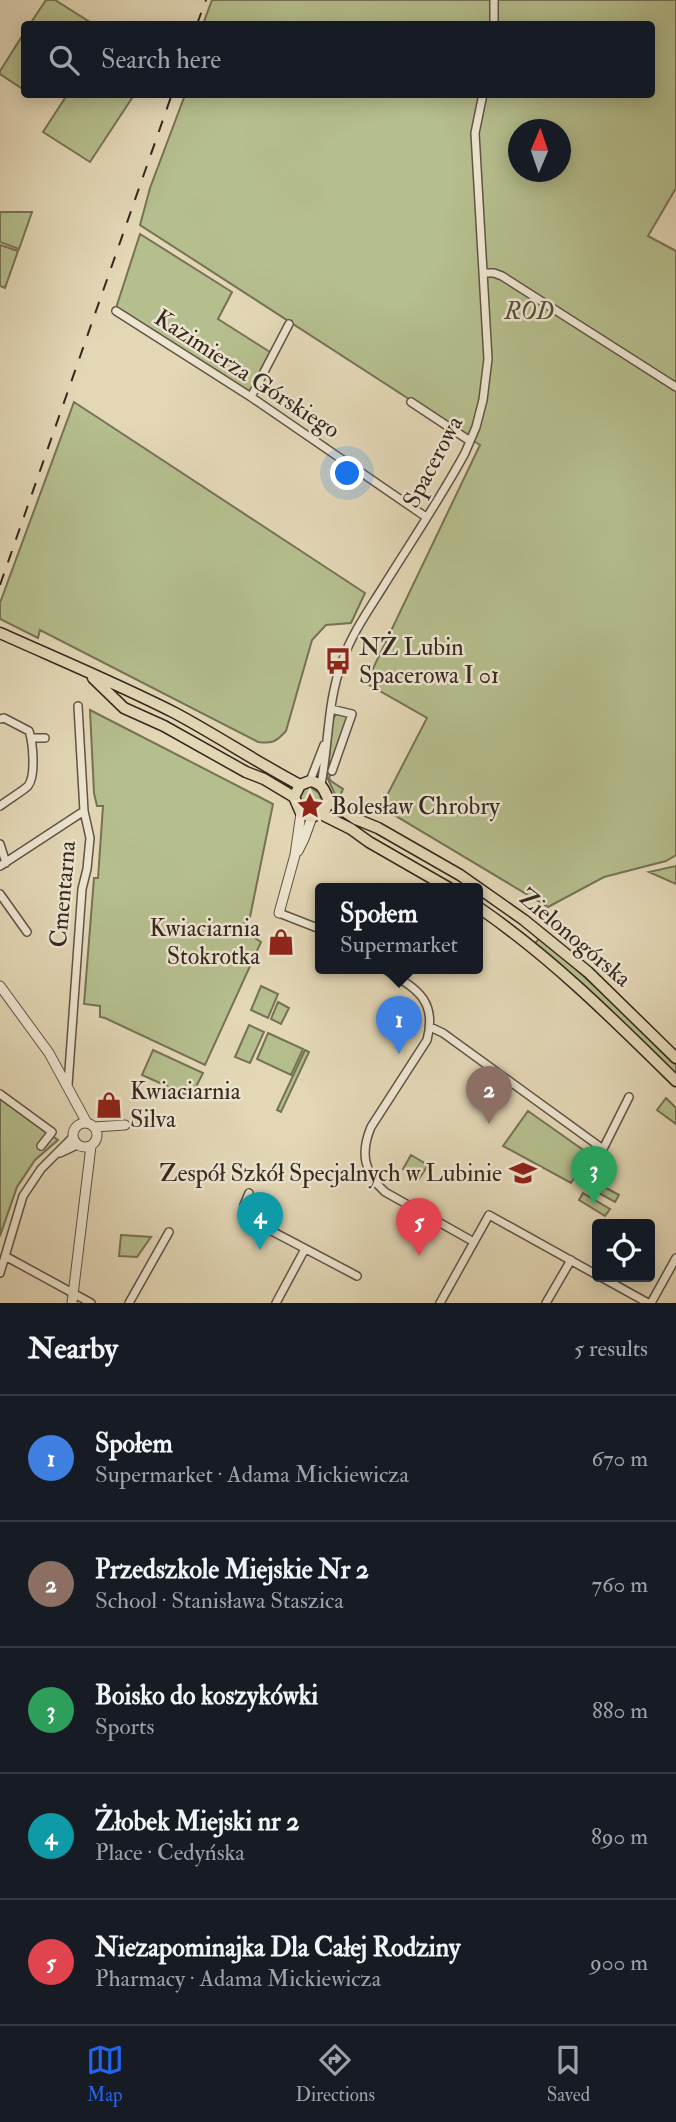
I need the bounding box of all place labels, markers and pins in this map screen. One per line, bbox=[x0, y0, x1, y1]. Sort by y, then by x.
place label: NŻ Lubin Spacerowa I 01 bbox=[359, 631, 499, 691]
bus stop icon: NŻ Lubin Spacerowa I 01 bbox=[323, 646, 353, 676]
place icon: Bolesław Chrobry bbox=[295, 791, 325, 821]
place label: Bolesław Chrobry bbox=[331, 791, 500, 822]
place label: Kwiaciarnia Stokrotka bbox=[149, 913, 261, 972]
shop icon: Kwiaciarnia Stokrotka bbox=[266, 927, 296, 957]
pin: 1 bbox=[376, 996, 422, 1054]
pin: 2 bbox=[466, 1066, 512, 1124]
place label: Kwiaciarnia Silva bbox=[130, 1076, 242, 1135]
shop icon: Kwiaciarnia Silva bbox=[94, 1090, 124, 1120]
pin: 3 bbox=[571, 1146, 617, 1204]
place label: Zespół Szkół Specjalnych w Lubinie bbox=[159, 1158, 502, 1189]
school or university icon: Zespół Szkół Specjalnych w Lubinie bbox=[508, 1158, 538, 1188]
pin: 4 bbox=[237, 1192, 283, 1250]
pin: 5 bbox=[396, 1198, 442, 1256]

